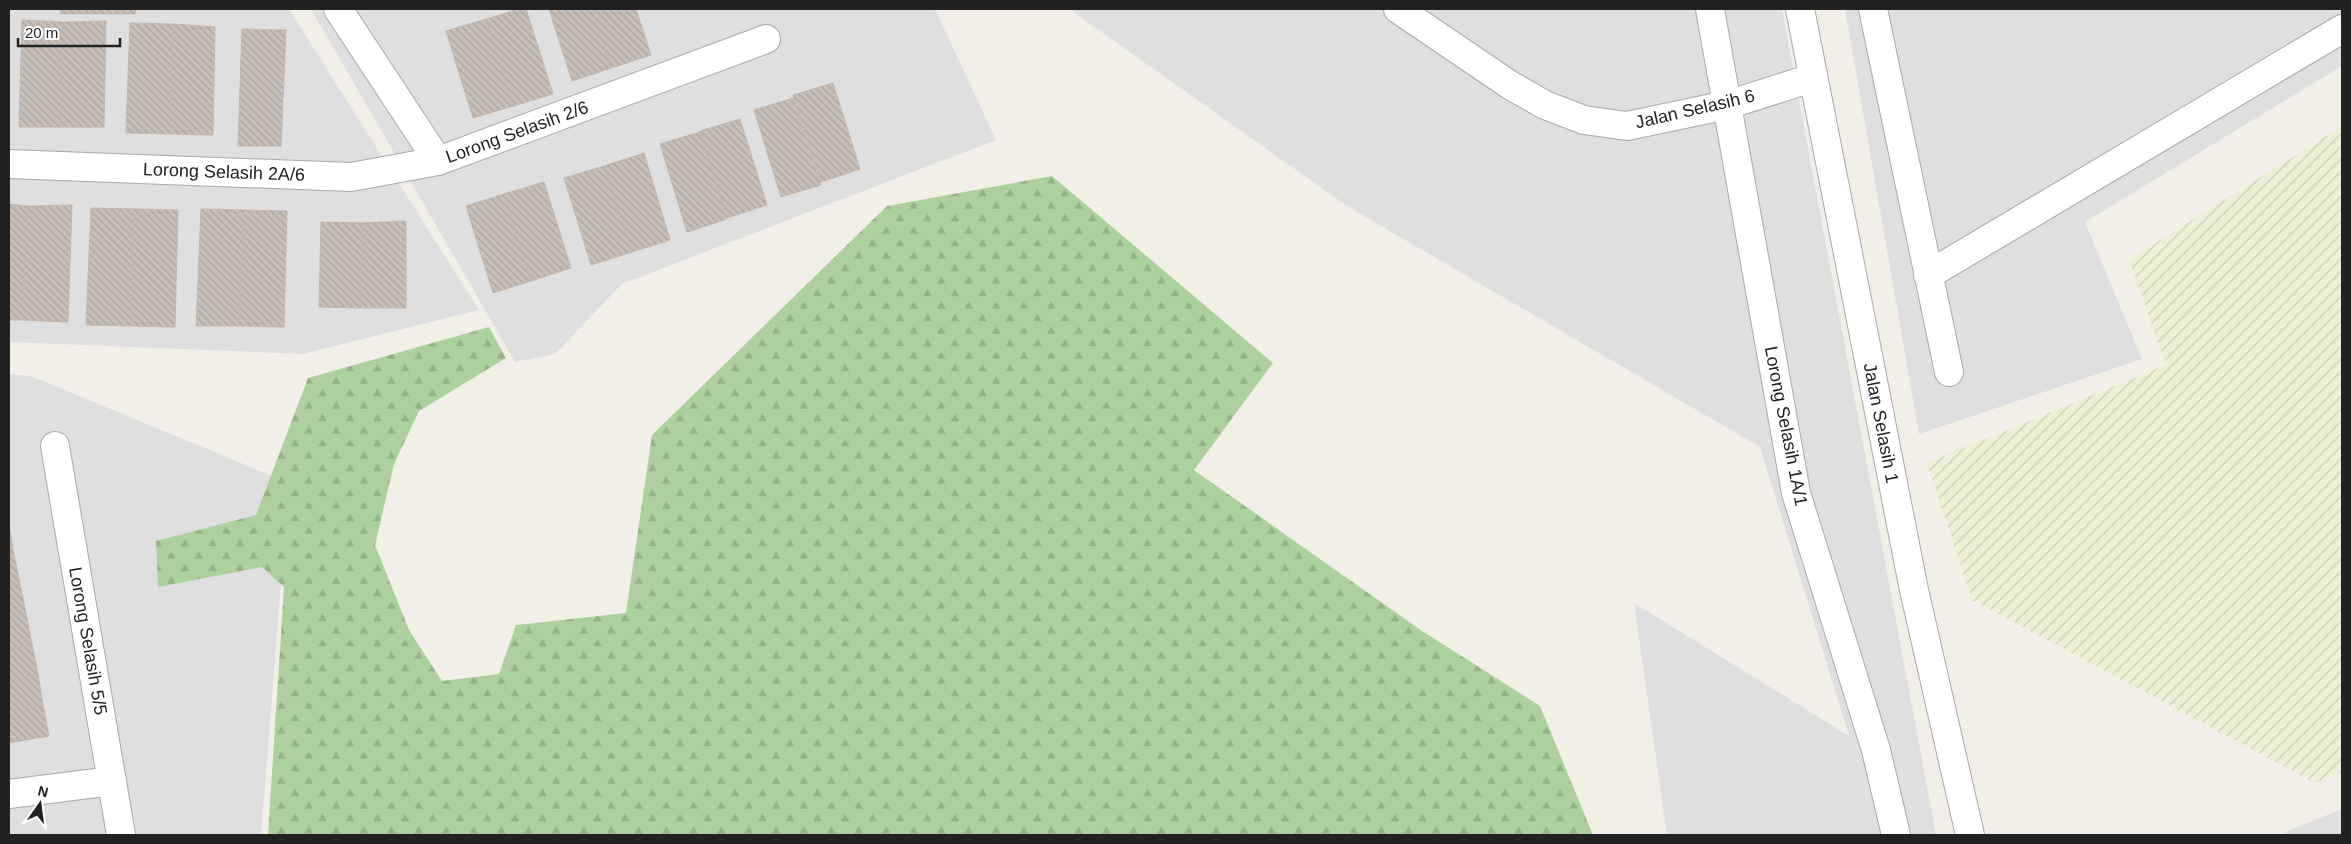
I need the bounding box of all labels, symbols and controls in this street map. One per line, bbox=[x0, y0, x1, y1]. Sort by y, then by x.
scale bar bbox=[18, 15, 120, 47]
text: 20 m bbox=[25, 24, 58, 41]
street label: Jalan Selasih 6 bbox=[1633, 86, 1757, 132]
street label: Lorong Selasih 2/6 bbox=[443, 97, 591, 167]
street label: Lorong Selasih 2A/6 bbox=[143, 159, 305, 185]
street label: Lorong Selasih 1A/1 bbox=[1761, 345, 1811, 507]
street label: Jalan Selasih 1 bbox=[1860, 361, 1902, 485]
street label: Lorong Selasih 5/5 bbox=[65, 565, 111, 717]
north arrow bbox=[15, 779, 65, 829]
text: N bbox=[36, 782, 50, 800]

